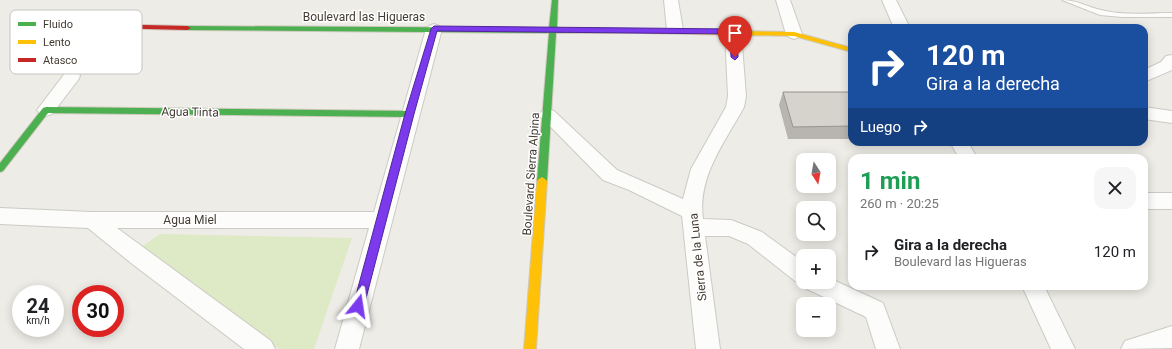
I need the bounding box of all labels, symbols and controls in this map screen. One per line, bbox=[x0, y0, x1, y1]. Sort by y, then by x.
legend bbox=[10, 10, 142, 74]
street label: Boulevard las Higueras bbox=[303, 10, 425, 24]
pin bbox=[718, 16, 752, 57]
text: Fluido bbox=[43, 18, 73, 31]
icon: arrive bbox=[724, 22, 746, 44]
text: Lento bbox=[43, 36, 71, 49]
text: 120 m bbox=[926, 39, 1005, 72]
icon: right bbox=[860, 40, 912, 92]
text: Atasco bbox=[43, 54, 77, 67]
text: Gira a la derecha bbox=[926, 73, 1060, 94]
street label: Agua Tinta bbox=[161, 104, 219, 120]
street label: Boulevard Sierra Alpina bbox=[520, 112, 542, 236]
icon: right bbox=[909, 116, 931, 138]
text: Luego bbox=[860, 118, 901, 136]
north arrow bbox=[796, 153, 836, 193]
map controls bbox=[796, 153, 836, 337]
text: 1 min bbox=[860, 167, 920, 195]
button: close bbox=[1094, 167, 1136, 209]
text: 260 m · 20:25 bbox=[860, 196, 939, 211]
button: search bbox=[796, 201, 836, 241]
street label: Sierra de la Luna bbox=[686, 212, 710, 302]
street label: Agua Miel bbox=[163, 213, 217, 227]
text: Gira a la derecha bbox=[894, 236, 1007, 254]
icon: right bbox=[860, 241, 882, 263]
text: 120 m bbox=[1094, 243, 1136, 261]
button: + bbox=[796, 249, 836, 289]
text: Boulevard las Higueras bbox=[894, 254, 1027, 269]
speed limit sign: 30 bbox=[72, 285, 124, 337]
position arrow bbox=[337, 285, 379, 327]
text: 24 bbox=[27, 294, 49, 318]
button: − bbox=[796, 297, 836, 337]
text: km/h bbox=[26, 315, 50, 326]

